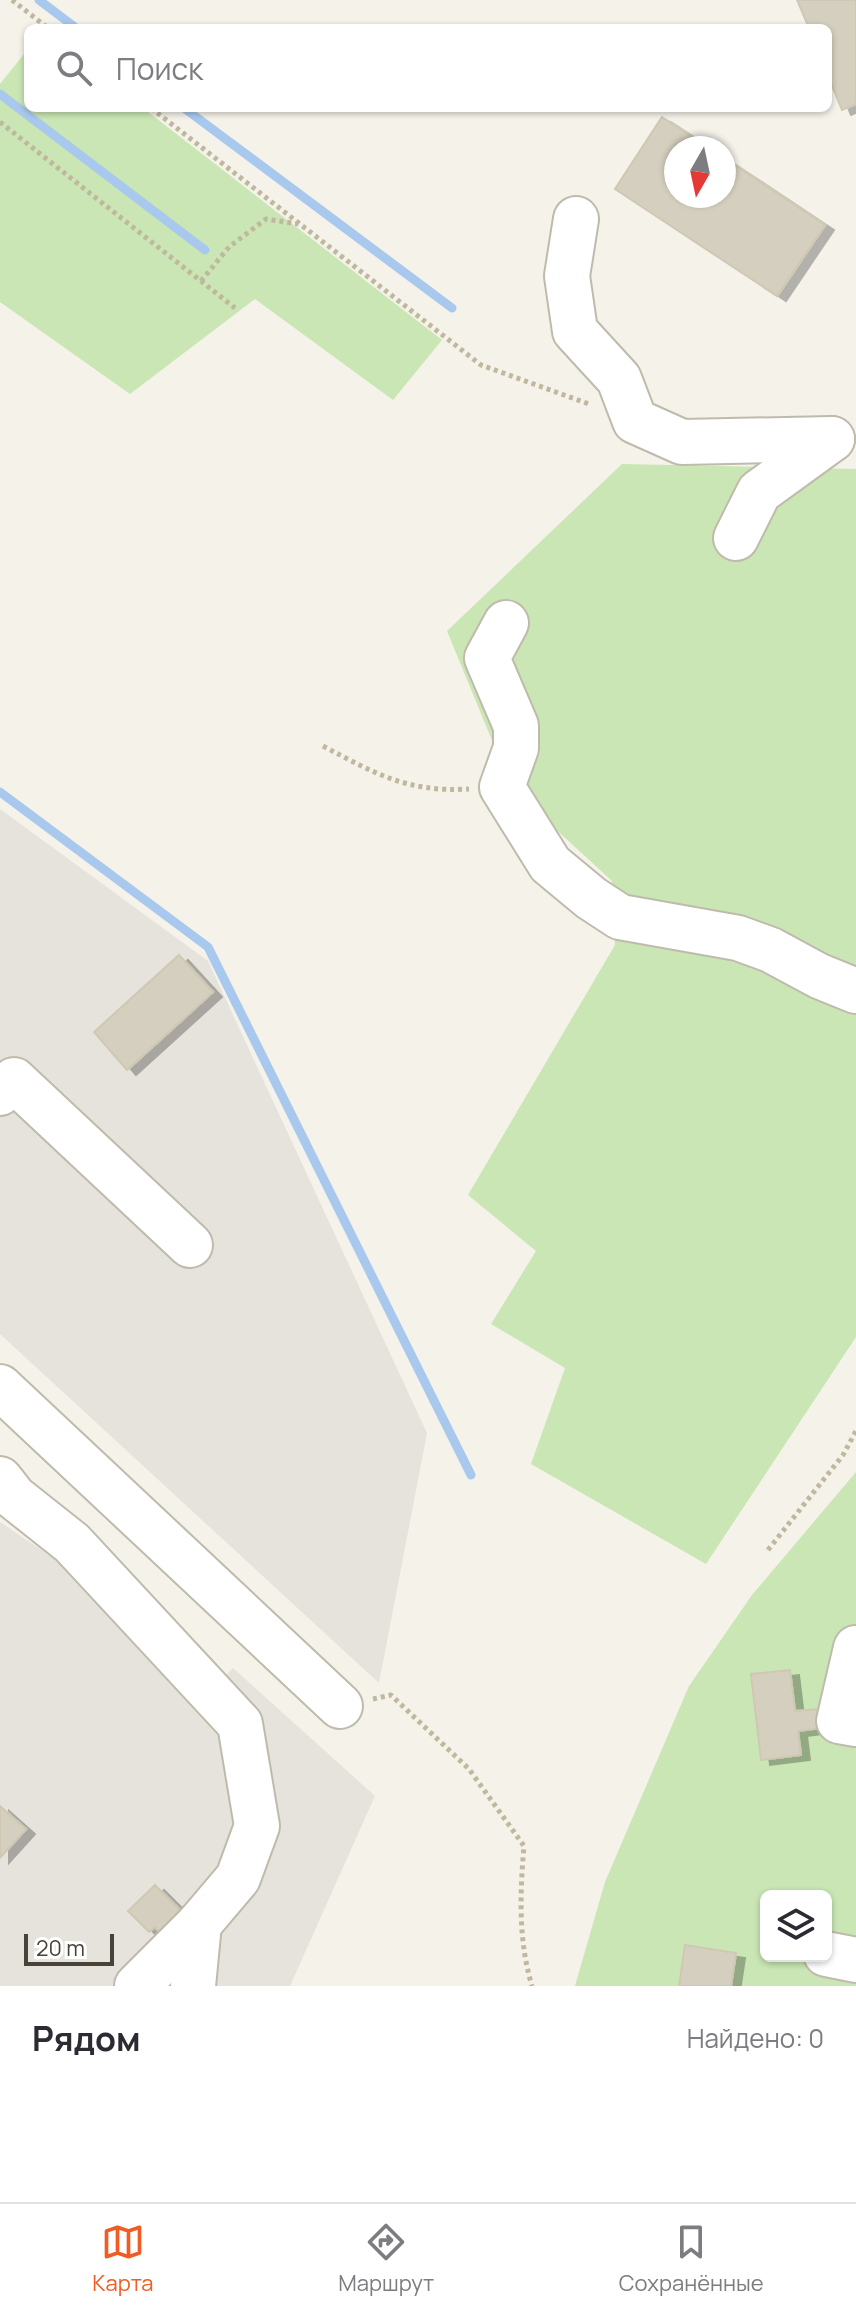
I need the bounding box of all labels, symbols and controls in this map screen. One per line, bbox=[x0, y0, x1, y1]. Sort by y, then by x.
search box bbox=[24, 24, 832, 112]
icon: search bbox=[52, 46, 96, 90]
text: Поиск bbox=[116, 48, 203, 89]
north arrow bbox=[664, 136, 736, 208]
map controls bbox=[760, 1890, 832, 1962]
button: layers bbox=[760, 1890, 832, 1962]
scale bar bbox=[24, 1930, 114, 1966]
text: 20 m bbox=[36, 1933, 85, 1963]
text: Рядом bbox=[32, 2015, 141, 2061]
text: Найдено: 0 bbox=[687, 2020, 824, 2056]
tab: Карта bbox=[92, 2220, 154, 2298]
tab: Маршрут bbox=[338, 2220, 434, 2298]
tab: Сохранённые bbox=[619, 2220, 764, 2298]

